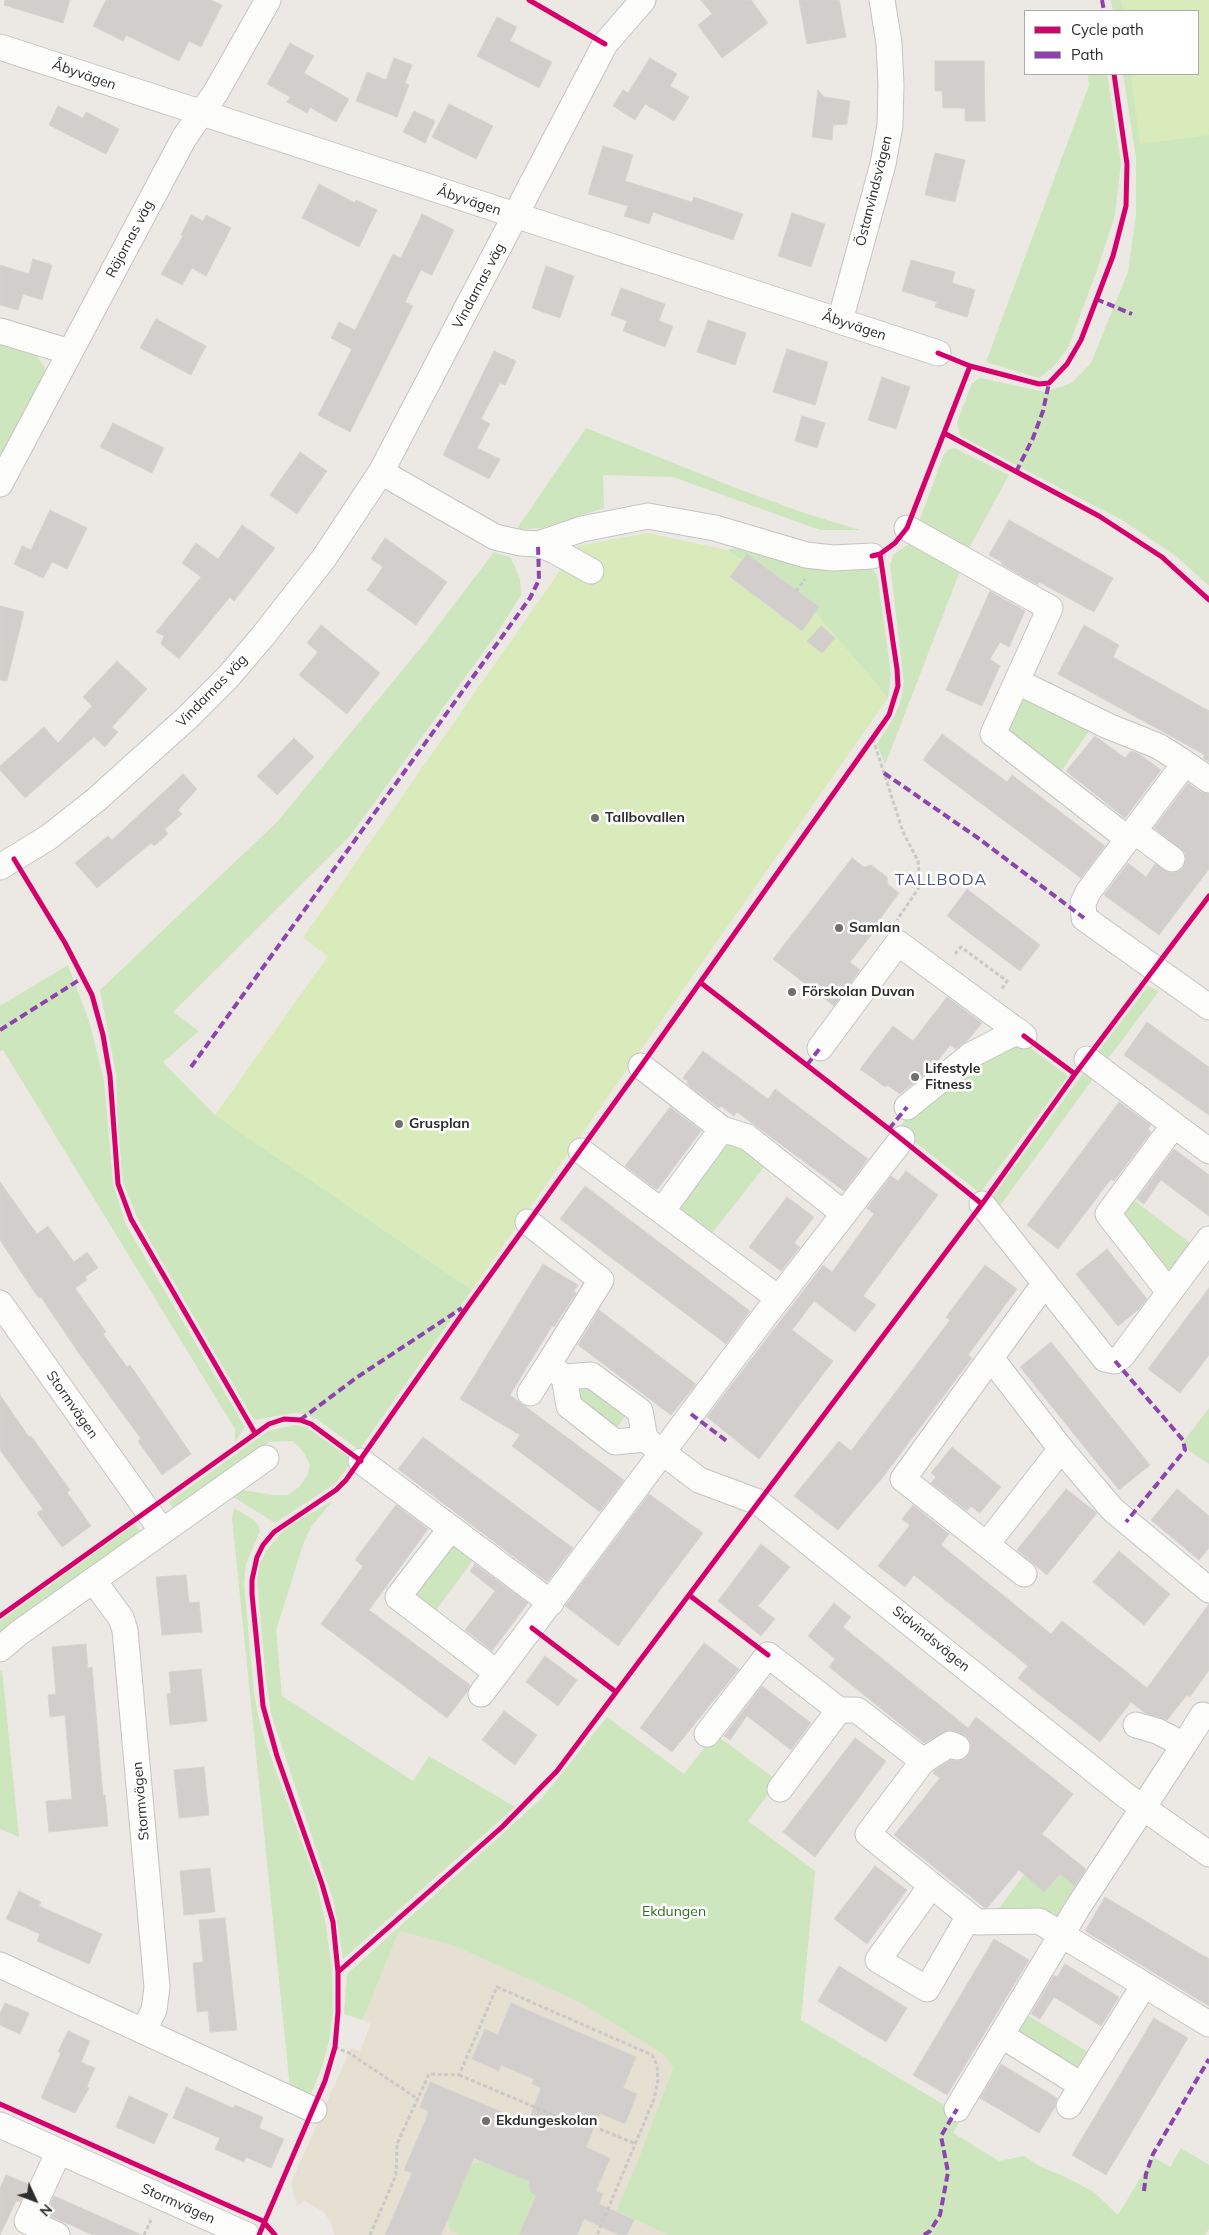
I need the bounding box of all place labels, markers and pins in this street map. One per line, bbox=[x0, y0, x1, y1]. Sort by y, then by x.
place label: Tallbovallen bbox=[605, 810, 685, 826]
marker: Tallbovallen bbox=[589, 812, 601, 824]
place label: Samlan bbox=[849, 920, 900, 936]
marker: Samlan bbox=[833, 922, 845, 934]
place label: Förskolan Duvan bbox=[802, 984, 915, 1000]
marker: Förskolan Duvan bbox=[786, 986, 798, 998]
place label: Lifestyle Fitness bbox=[925, 1061, 980, 1094]
marker: Lifestyle Fitness bbox=[909, 1071, 921, 1083]
place label: Grusplan bbox=[409, 1116, 470, 1132]
marker: Grusplan bbox=[393, 1118, 405, 1130]
place label: Ekdungeskolan bbox=[496, 2113, 597, 2129]
marker: Ekdungeskolan bbox=[480, 2115, 492, 2127]

